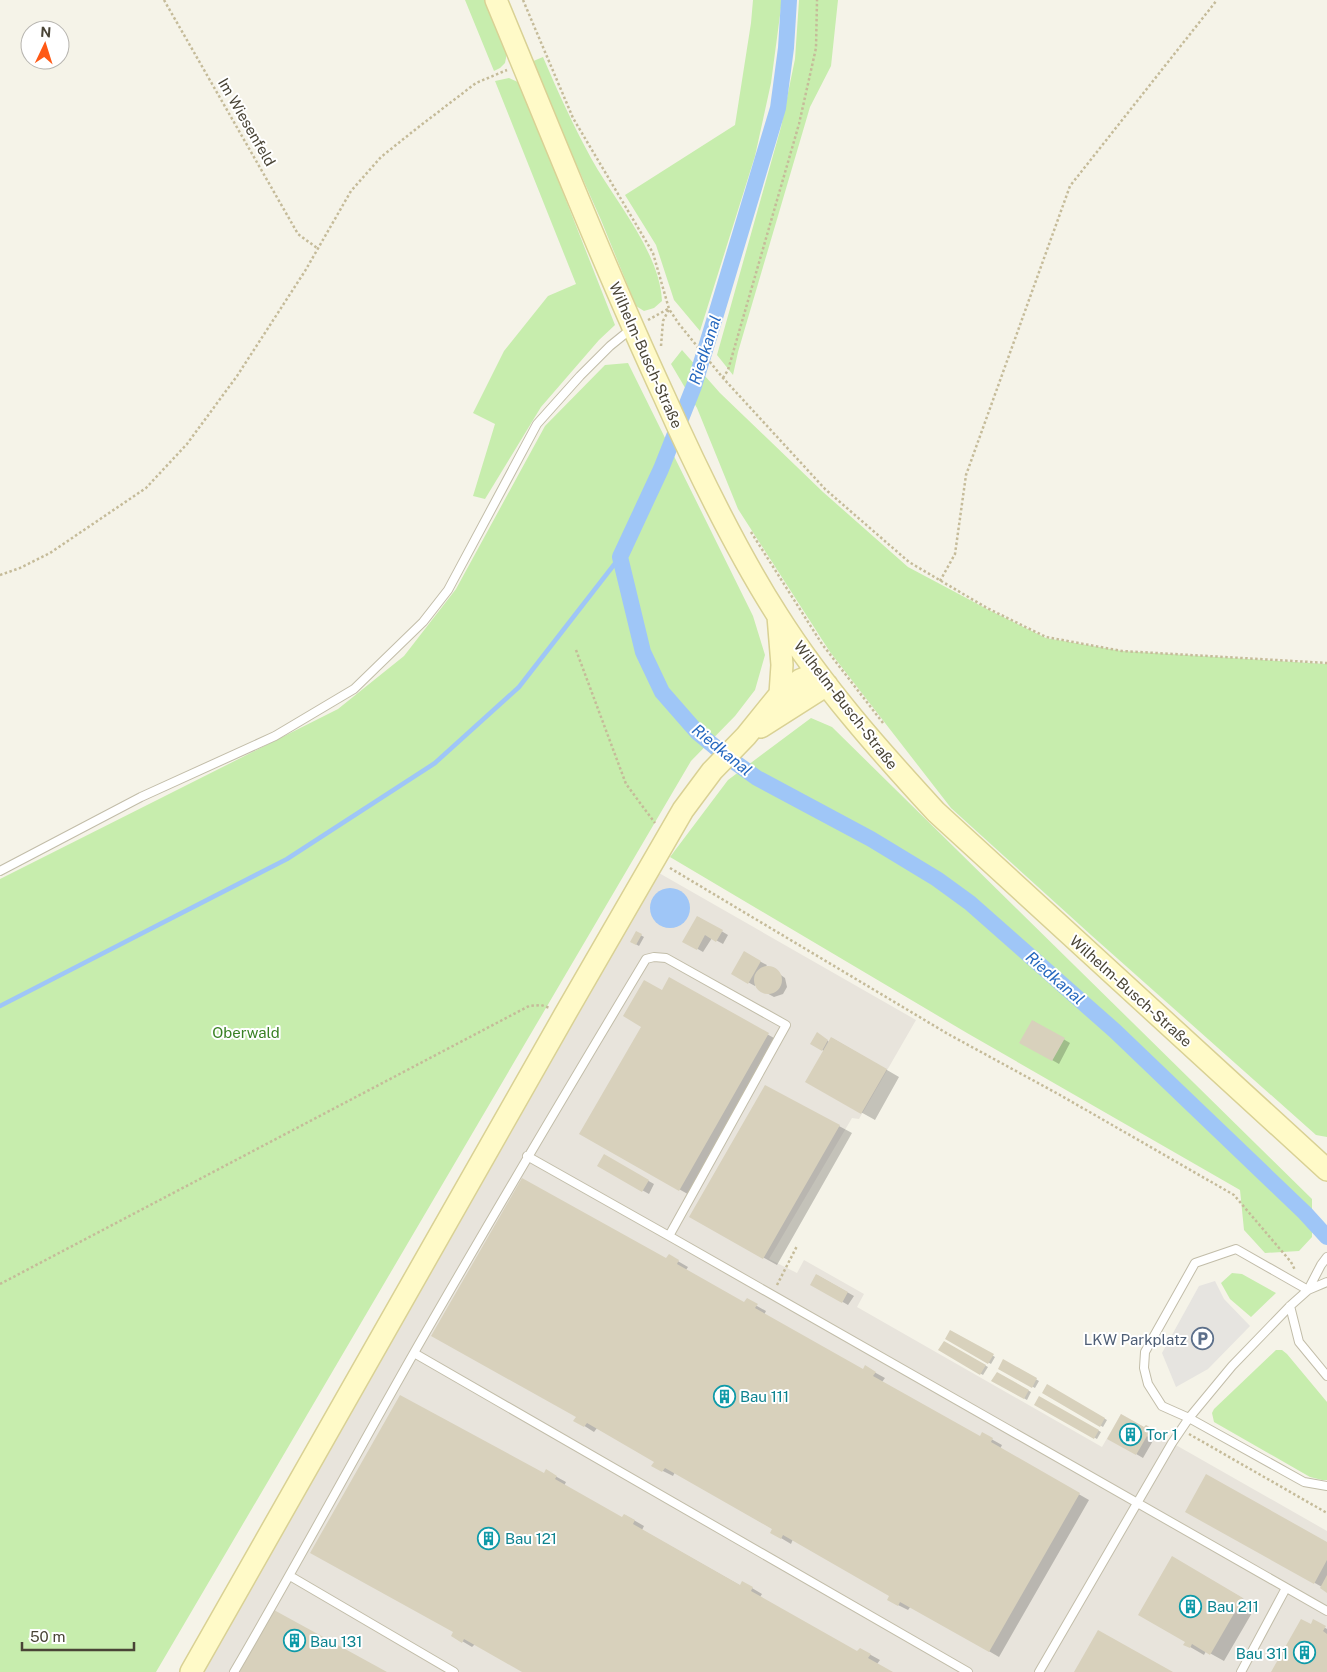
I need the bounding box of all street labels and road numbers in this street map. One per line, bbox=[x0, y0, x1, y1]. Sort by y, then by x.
street label: Im Wiesenfeld bbox=[215, 75, 279, 169]
street label: Wilhelm-Busch-Straße bbox=[606, 279, 686, 431]
street label: Wilhelm-Busch-Straße bbox=[791, 637, 901, 773]
street label: Wilhelm-Busch-Straße bbox=[1067, 932, 1195, 1050]

